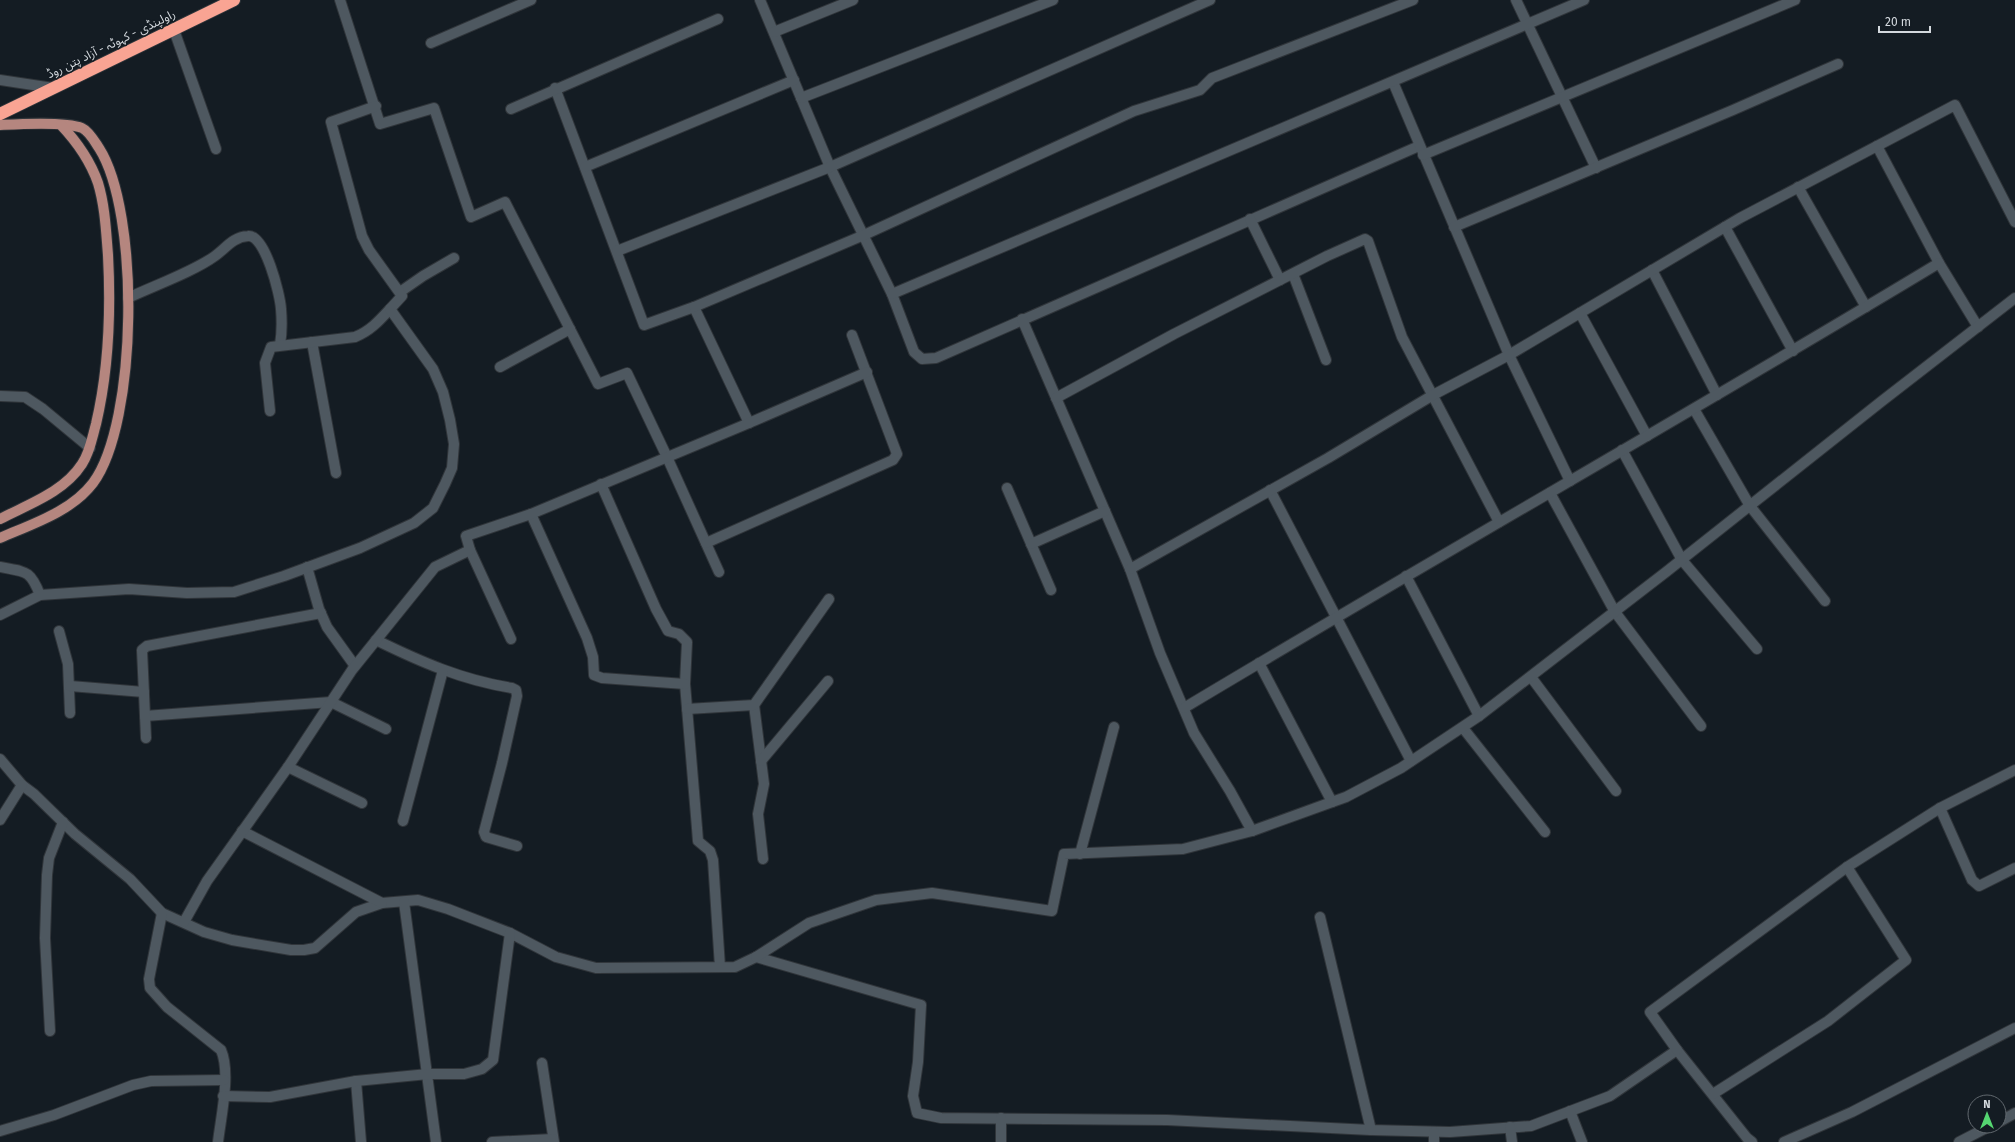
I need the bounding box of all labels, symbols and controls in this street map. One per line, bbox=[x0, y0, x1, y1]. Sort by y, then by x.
street label: راولپنڈی - کہوٹہ - آزاد پتن روڈ bbox=[44, 6, 178, 82]
scale bar bbox=[1879, 8, 1930, 34]
text: 20 m bbox=[1885, 15, 1911, 29]
north arrow bbox=[1967, 1094, 2007, 1134]
text: N bbox=[1983, 1098, 1991, 1111]

